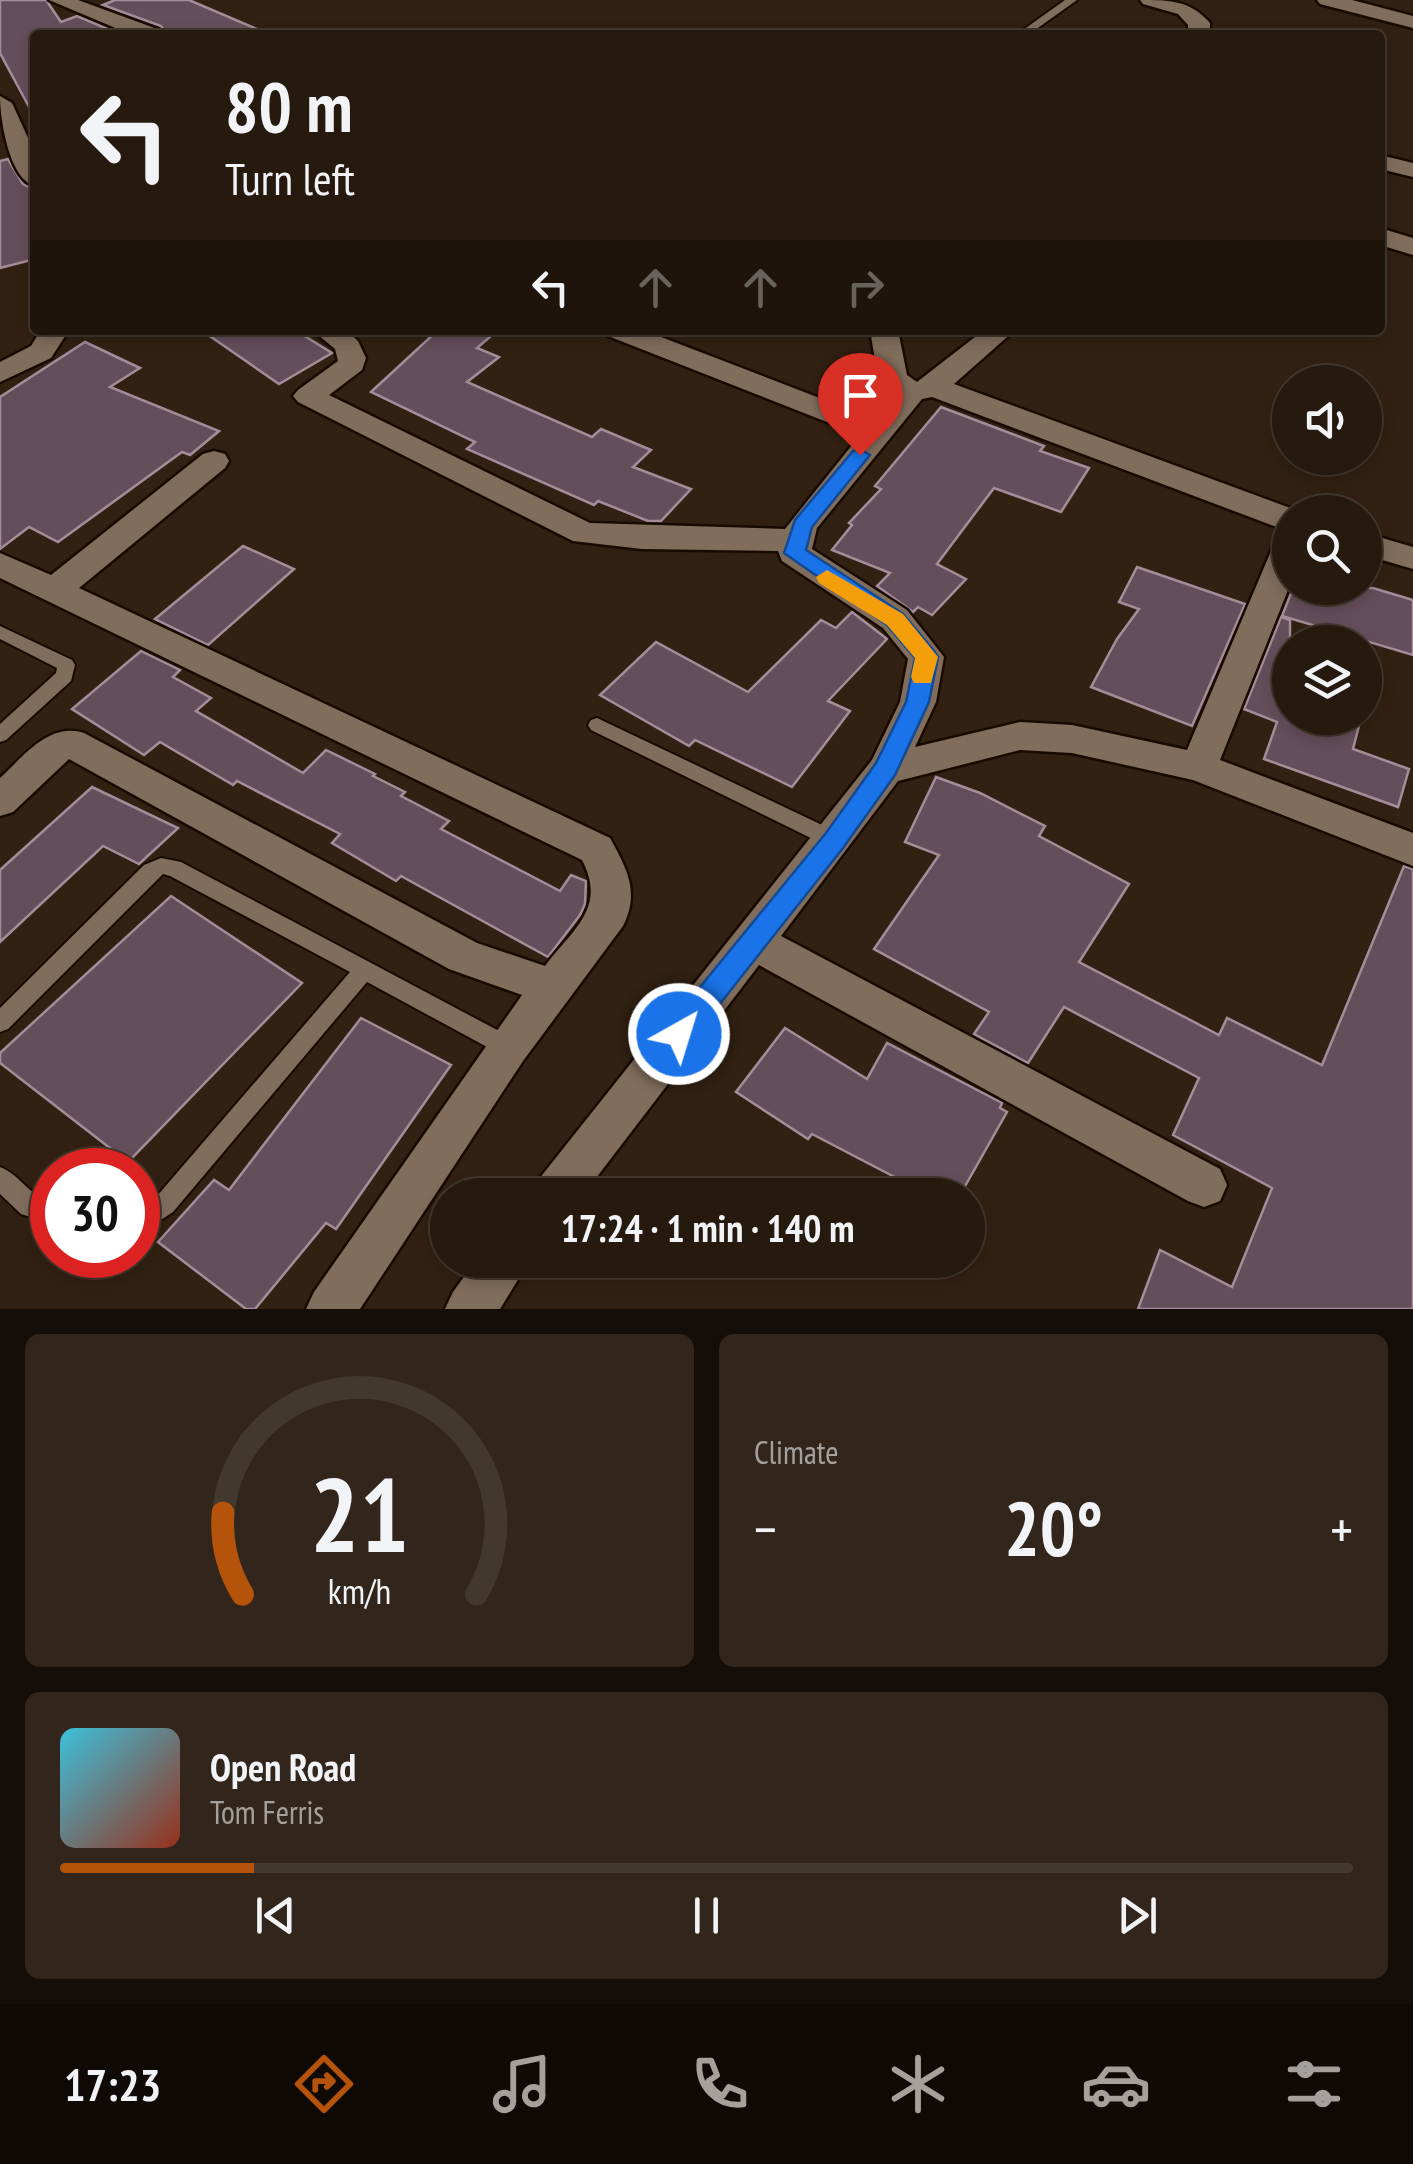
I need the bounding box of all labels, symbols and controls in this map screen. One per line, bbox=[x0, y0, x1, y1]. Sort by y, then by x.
text: 80 m bbox=[225, 61, 353, 151]
icon: left bbox=[60, 70, 190, 200]
text: Turn left bbox=[225, 149, 355, 207]
icon: left bbox=[523, 260, 578, 315]
icon: ahead bbox=[628, 260, 683, 315]
icon: ahead bbox=[733, 260, 788, 315]
icon: right bbox=[838, 260, 893, 315]
pin bbox=[818, 353, 903, 456]
map controls bbox=[1272, 365, 1382, 735]
button: sound bbox=[1272, 365, 1382, 475]
icon: arrive bbox=[833, 368, 888, 423]
button: search bbox=[1272, 495, 1382, 605]
button: layers bbox=[1272, 625, 1382, 735]
position arrow bbox=[627, 982, 731, 1086]
speed limit sign: 30 bbox=[30, 1148, 160, 1278]
text: 17:24 · 1 min · 140 m bbox=[561, 1203, 854, 1252]
text: Climate bbox=[754, 1431, 838, 1473]
text: 21 bbox=[310, 1446, 409, 1581]
text: 20° bbox=[1004, 1480, 1103, 1577]
text: − bbox=[754, 1493, 777, 1564]
text: + bbox=[1330, 1493, 1353, 1564]
text: km/h bbox=[328, 1568, 391, 1614]
text: Open Road bbox=[210, 1742, 356, 1791]
text: Tom Ferris bbox=[210, 1791, 324, 1833]
icon: previous bbox=[248, 1888, 303, 1943]
icon: pause bbox=[679, 1888, 734, 1943]
icon: next bbox=[1110, 1888, 1165, 1943]
icon: directions bbox=[289, 2049, 359, 2119]
icon: music bbox=[487, 2049, 557, 2119]
icon: phone bbox=[685, 2049, 755, 2119]
icon: climate bbox=[883, 2049, 953, 2119]
icon: car bbox=[1081, 2049, 1151, 2119]
icon: filters bbox=[1279, 2049, 1349, 2119]
text: 17:23 bbox=[64, 2055, 161, 2113]

